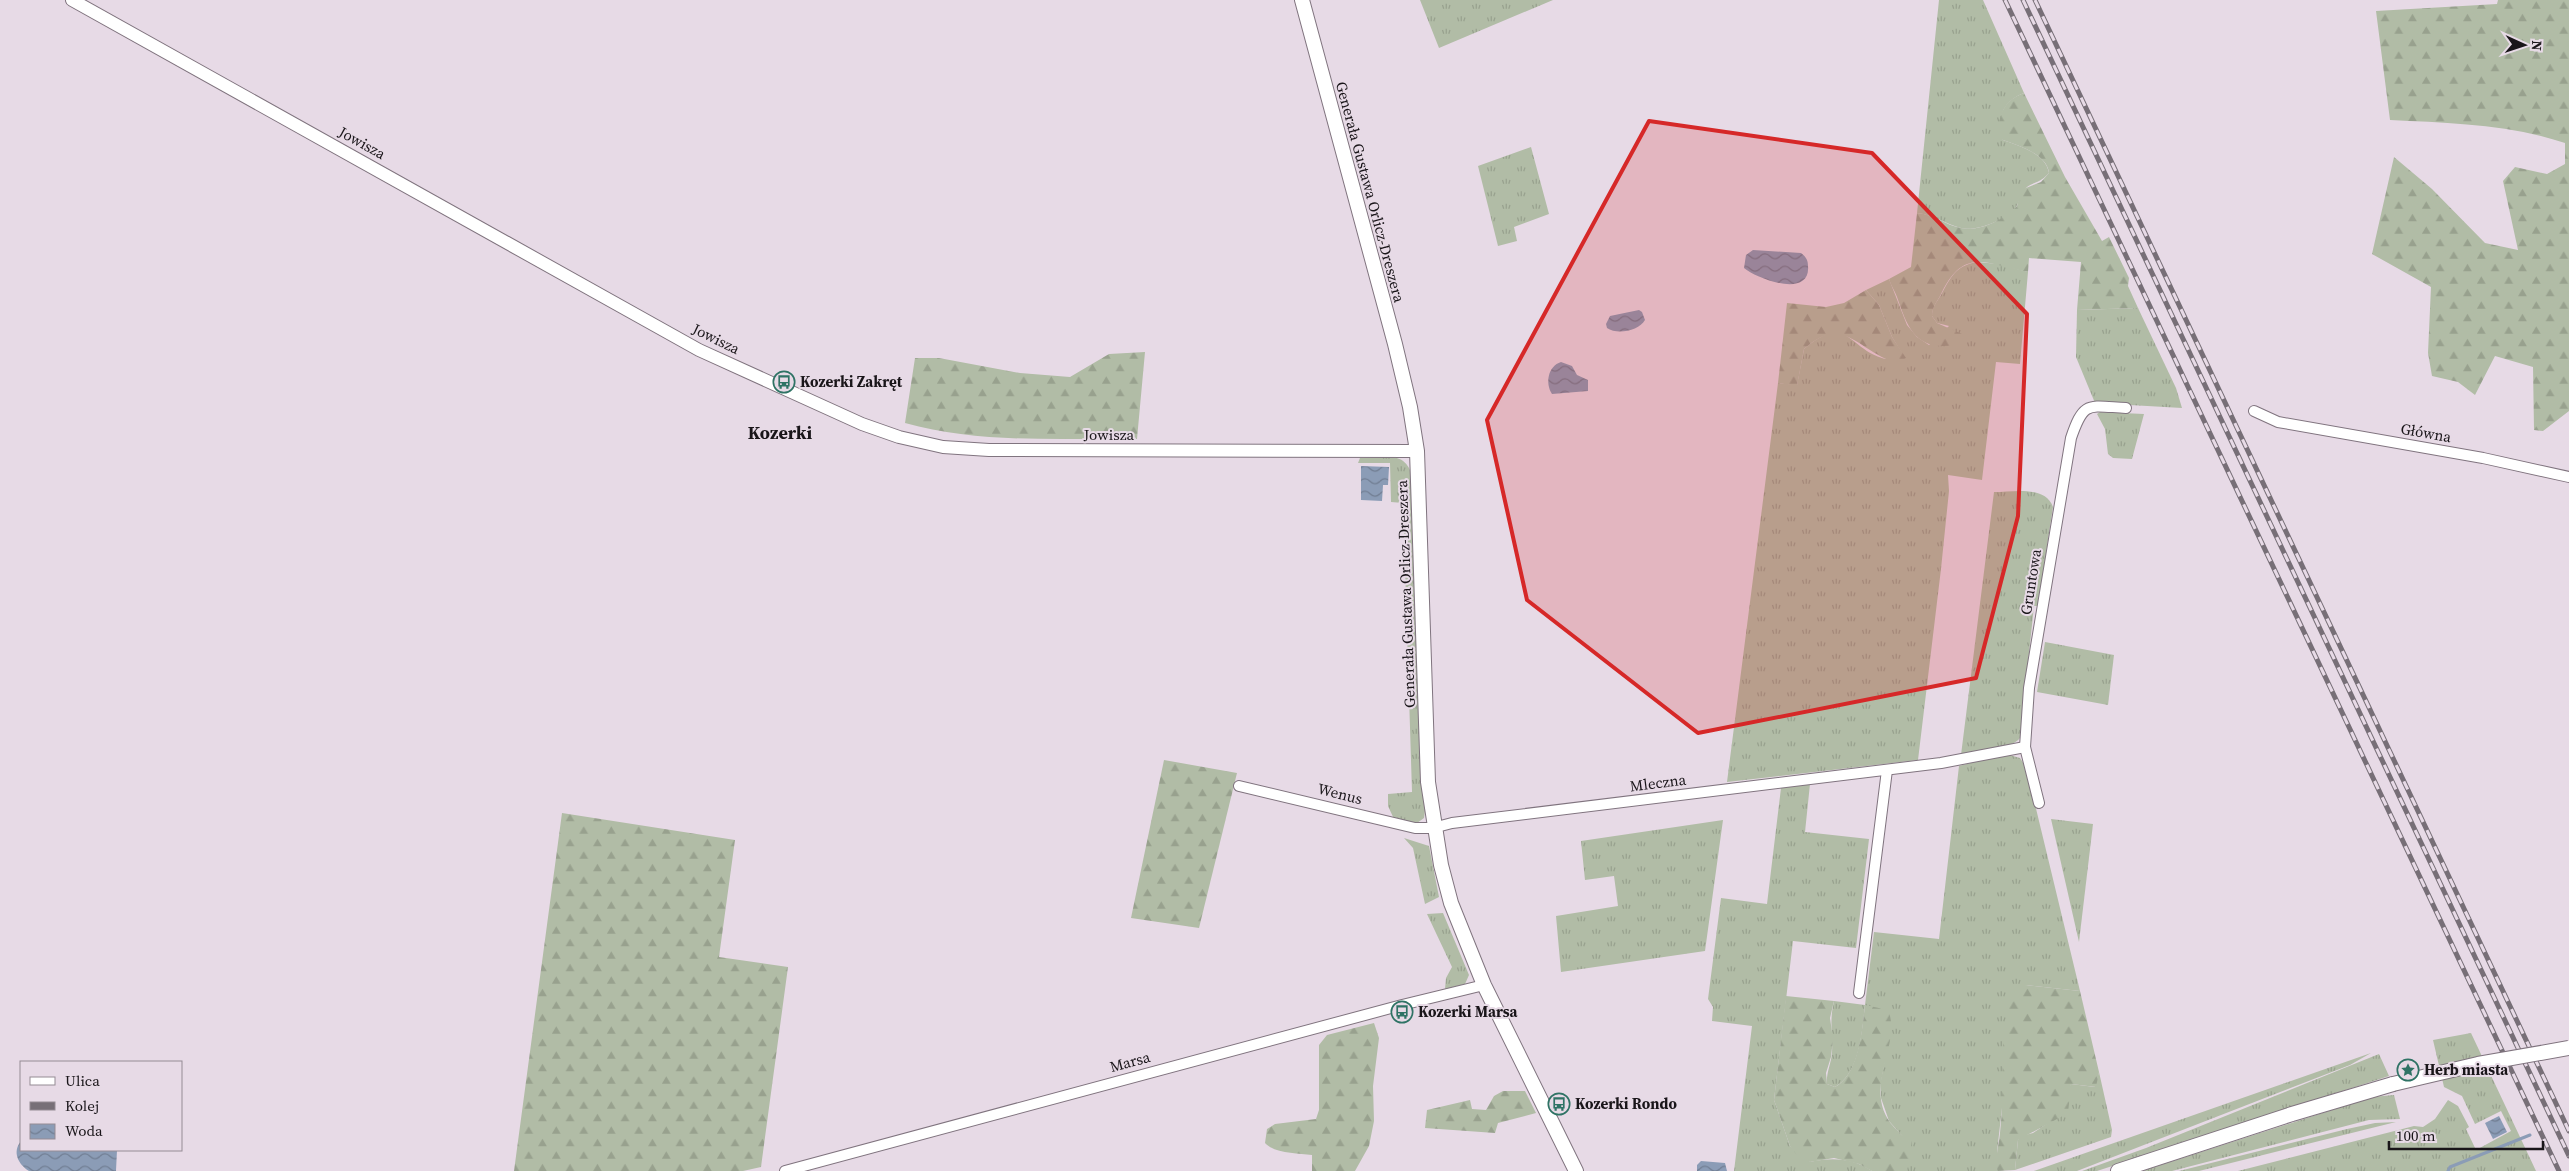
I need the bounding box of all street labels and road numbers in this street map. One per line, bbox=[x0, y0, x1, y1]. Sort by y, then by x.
street label: Generała Gustawa Orlicz-Dreszera bbox=[1331, 79, 1410, 305]
street label: Jowisza bbox=[334, 121, 390, 164]
street label: Jowisza bbox=[688, 318, 744, 359]
street label: Główna bbox=[2399, 418, 2453, 447]
street label: Jowisza bbox=[1083, 424, 1135, 445]
street label: Generała Gustawa Orlicz-Dreszera bbox=[1391, 479, 1420, 708]
street label: Gruntowa bbox=[2015, 547, 2046, 616]
street label: Mleczna bbox=[1629, 769, 1688, 796]
street label: Wenus bbox=[1316, 778, 1365, 809]
street label: Marsa bbox=[1107, 1046, 1153, 1077]

